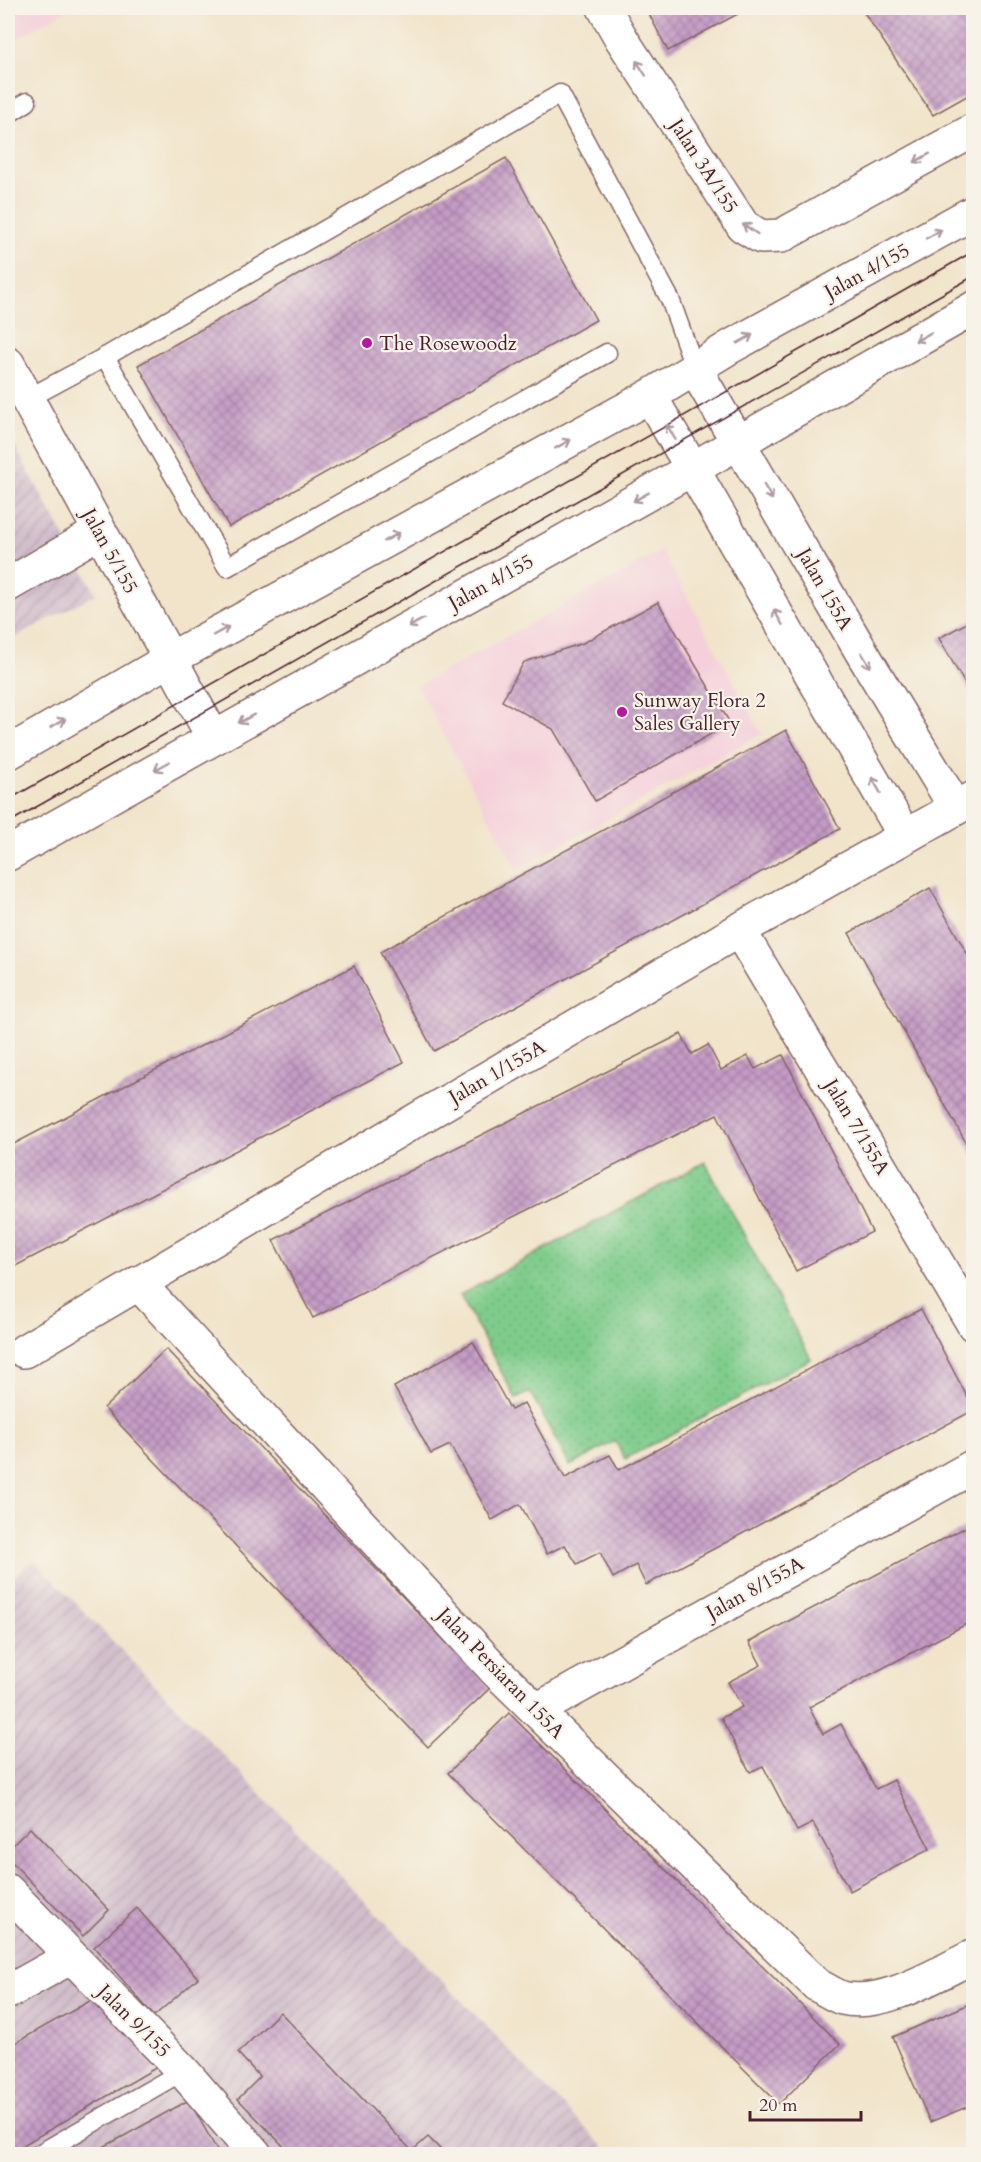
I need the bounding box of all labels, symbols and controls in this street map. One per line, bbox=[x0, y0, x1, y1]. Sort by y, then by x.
one-way arrow bbox=[634, 60, 647, 77]
street label: Jalan 3A/155 bbox=[662, 111, 745, 218]
one-way arrow bbox=[914, 152, 931, 164]
one-way arrow bbox=[742, 223, 758, 235]
one-way arrow bbox=[925, 228, 942, 240]
street label: Jalan 4/155 bbox=[817, 237, 914, 307]
place label: The Rosewoodz bbox=[379, 330, 517, 357]
one-way arrow bbox=[914, 331, 931, 343]
one-way arrow bbox=[736, 333, 753, 345]
marker: The Rosewoodz bbox=[360, 336, 374, 350]
one-way arrow bbox=[665, 424, 676, 442]
one-way arrow bbox=[554, 438, 571, 450]
one-way arrow bbox=[762, 483, 774, 500]
one-way arrow bbox=[633, 492, 650, 504]
street label: Jalan 5/155 bbox=[74, 501, 144, 598]
one-way arrow bbox=[383, 531, 400, 543]
street label: Jalan 155A bbox=[789, 540, 860, 636]
street label: Jalan 4/155 bbox=[441, 548, 538, 618]
one-way arrow bbox=[772, 608, 784, 625]
one-way arrow bbox=[408, 618, 425, 630]
one-way arrow bbox=[212, 625, 229, 637]
one-way arrow bbox=[860, 651, 872, 668]
place label: Sunway Flora 2 Sales Gallery bbox=[634, 687, 766, 737]
marker: Sunway Flora 2 Sales Gallery bbox=[615, 705, 629, 719]
one-way arrow bbox=[238, 713, 255, 725]
one-way arrow bbox=[49, 717, 66, 729]
one-way arrow bbox=[154, 760, 171, 772]
one-way arrow bbox=[870, 777, 882, 794]
street label: Jalan 1/155A bbox=[441, 1033, 551, 1112]
street label: Jalan 7/155A bbox=[816, 1071, 897, 1181]
street label: Jalan 8/155A bbox=[699, 1550, 809, 1627]
street label: Jalan Persiaran 155A bbox=[429, 1599, 571, 1745]
street label: Jalan 9/155 bbox=[89, 1976, 177, 2064]
scale bar bbox=[750, 2084, 861, 2122]
text: 20 m bbox=[759, 2093, 798, 2118]

